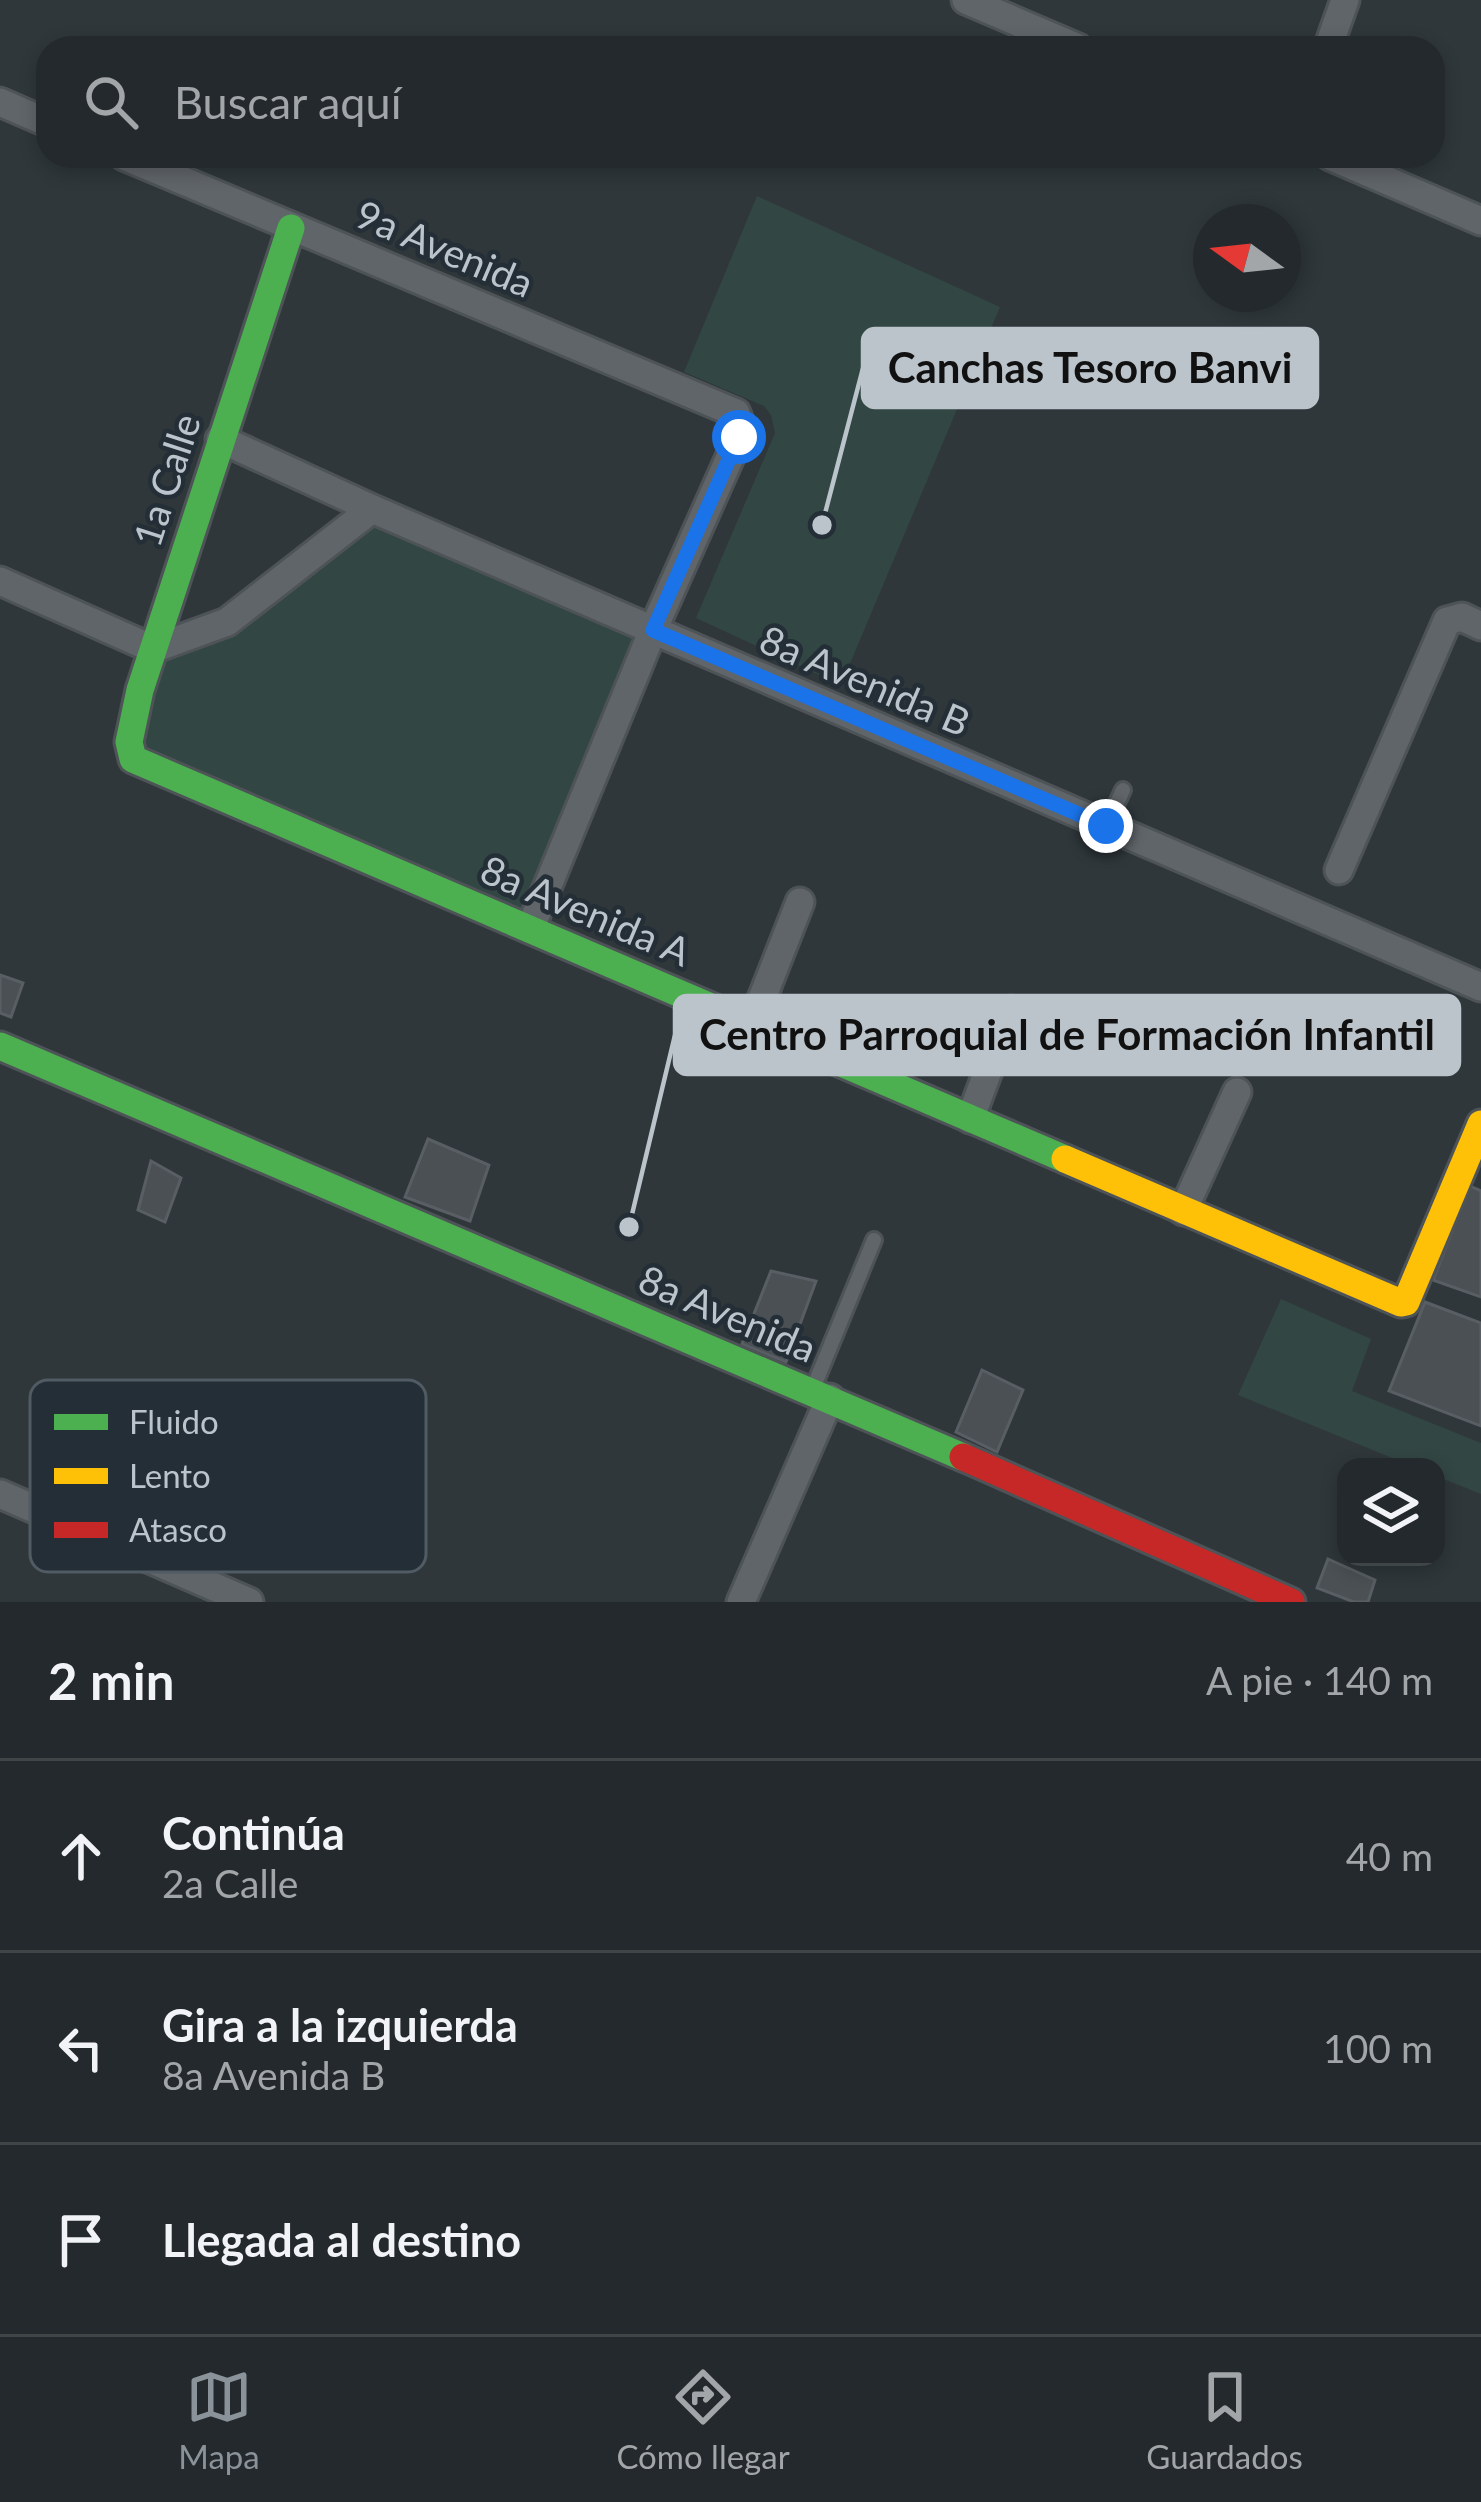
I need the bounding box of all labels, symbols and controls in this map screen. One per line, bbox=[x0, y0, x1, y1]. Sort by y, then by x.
search box bbox=[36, 36, 1445, 168]
icon: search bbox=[78, 69, 144, 135]
text: Buscar aquí bbox=[174, 75, 401, 129]
street label: 9a Avenida bbox=[349, 190, 541, 306]
north arrow bbox=[1193, 204, 1301, 312]
callout: Canchas Tesoro Banvi bbox=[863, 329, 1317, 407]
text: Canchas Tesoro Banvi bbox=[888, 342, 1292, 392]
street label: 1a Calle bbox=[123, 408, 209, 552]
route start bbox=[712, 410, 766, 464]
street label: 8a Avenida B bbox=[753, 615, 977, 745]
route end bbox=[1079, 799, 1133, 853]
street label: 8a Avenida A bbox=[474, 845, 698, 975]
callout: Centro Parroquial de Formación Infantil bbox=[675, 996, 1459, 1074]
text: Centro Parroquial de Formación Infantil bbox=[699, 1009, 1435, 1059]
street label: 8a Avenida bbox=[632, 1255, 824, 1371]
legend bbox=[30, 1380, 426, 1572]
text: Fluido bbox=[129, 1401, 219, 1441]
text: Lento bbox=[129, 1455, 211, 1495]
map controls bbox=[1337, 1458, 1445, 1566]
button: layers bbox=[1337, 1458, 1445, 1566]
text: Atasco bbox=[129, 1509, 227, 1549]
text: 2 min bbox=[48, 1650, 174, 1711]
text: A pie · 140 m bbox=[1206, 1657, 1433, 1703]
text: Continúa bbox=[162, 1806, 345, 1860]
icon: ahead bbox=[48, 1823, 114, 1889]
text: 40 m bbox=[1346, 1833, 1433, 1879]
text: 2a Calle bbox=[162, 1860, 298, 1906]
text: Gira a la izquierda bbox=[162, 1998, 518, 2052]
icon: left bbox=[48, 2015, 114, 2081]
text: 100 m bbox=[1323, 2025, 1433, 2071]
text: 8a Avenida B bbox=[162, 2052, 385, 2098]
icon: arrive bbox=[48, 2207, 114, 2273]
text: Llegada al destino bbox=[162, 2213, 521, 2267]
tab: Mapa bbox=[178, 2364, 260, 2476]
tab: Cómo llegar bbox=[616, 2364, 790, 2476]
tab: Guardados bbox=[1146, 2364, 1303, 2476]

